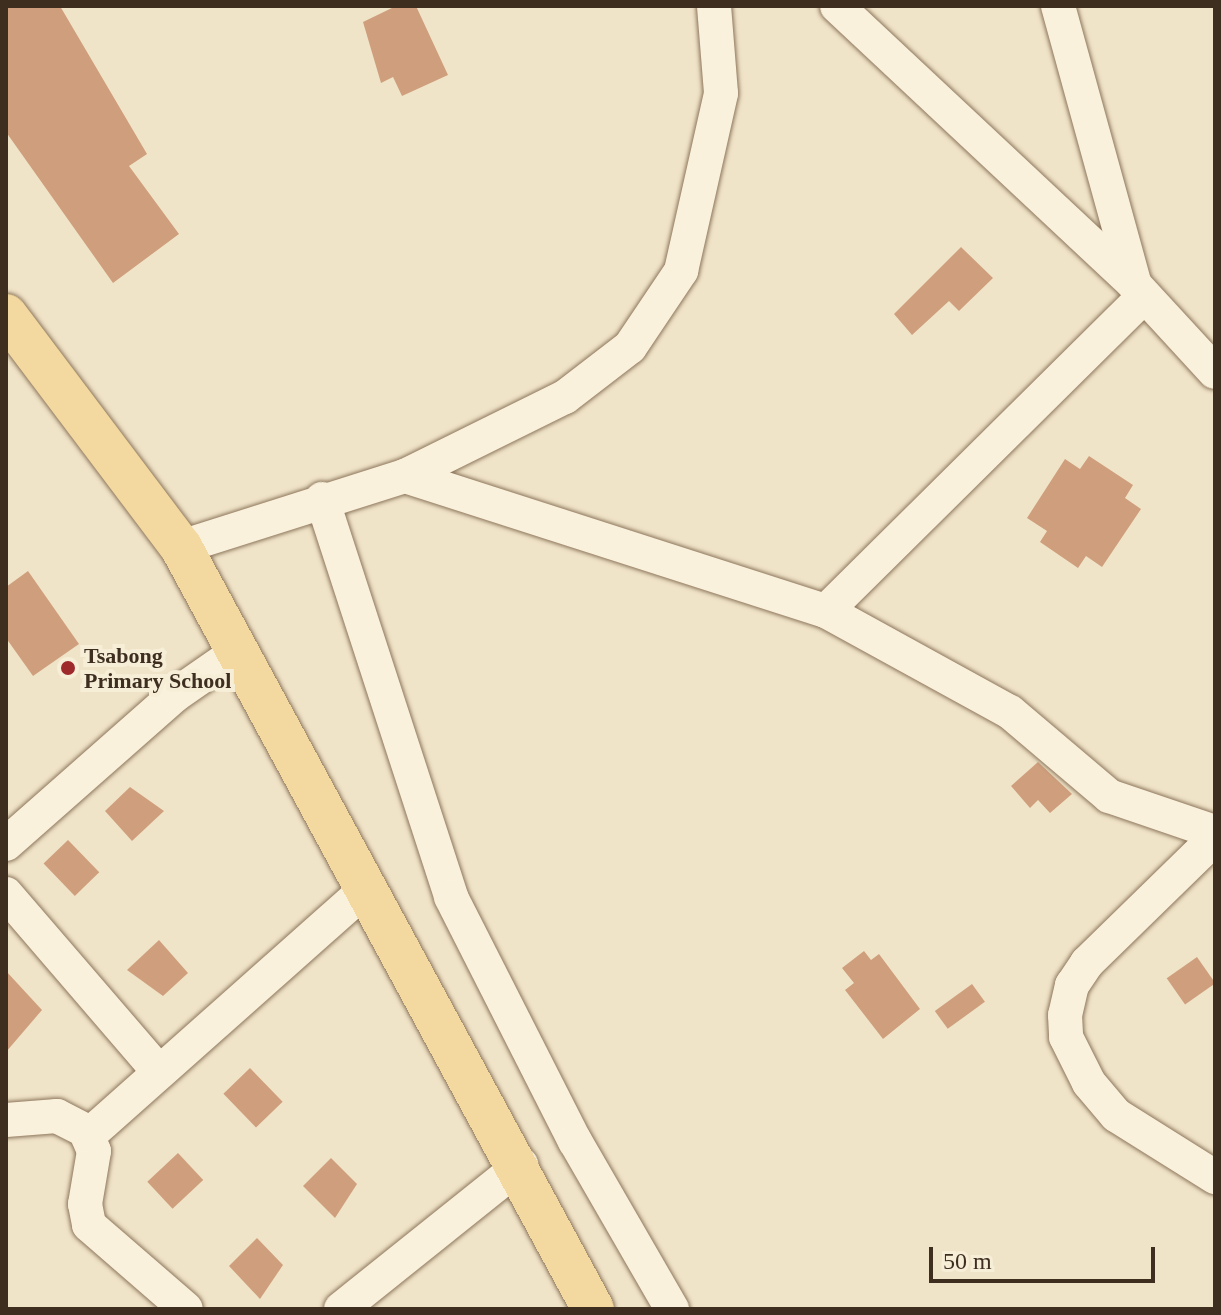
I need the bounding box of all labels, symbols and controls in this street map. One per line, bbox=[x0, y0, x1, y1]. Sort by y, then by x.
place label: Tsabong Primary School bbox=[84, 642, 231, 694]
marker: Tsabong Primary School bbox=[59, 659, 77, 677]
scale bar bbox=[933, 1231, 1159, 1281]
text: 50 m bbox=[943, 1248, 992, 1274]

